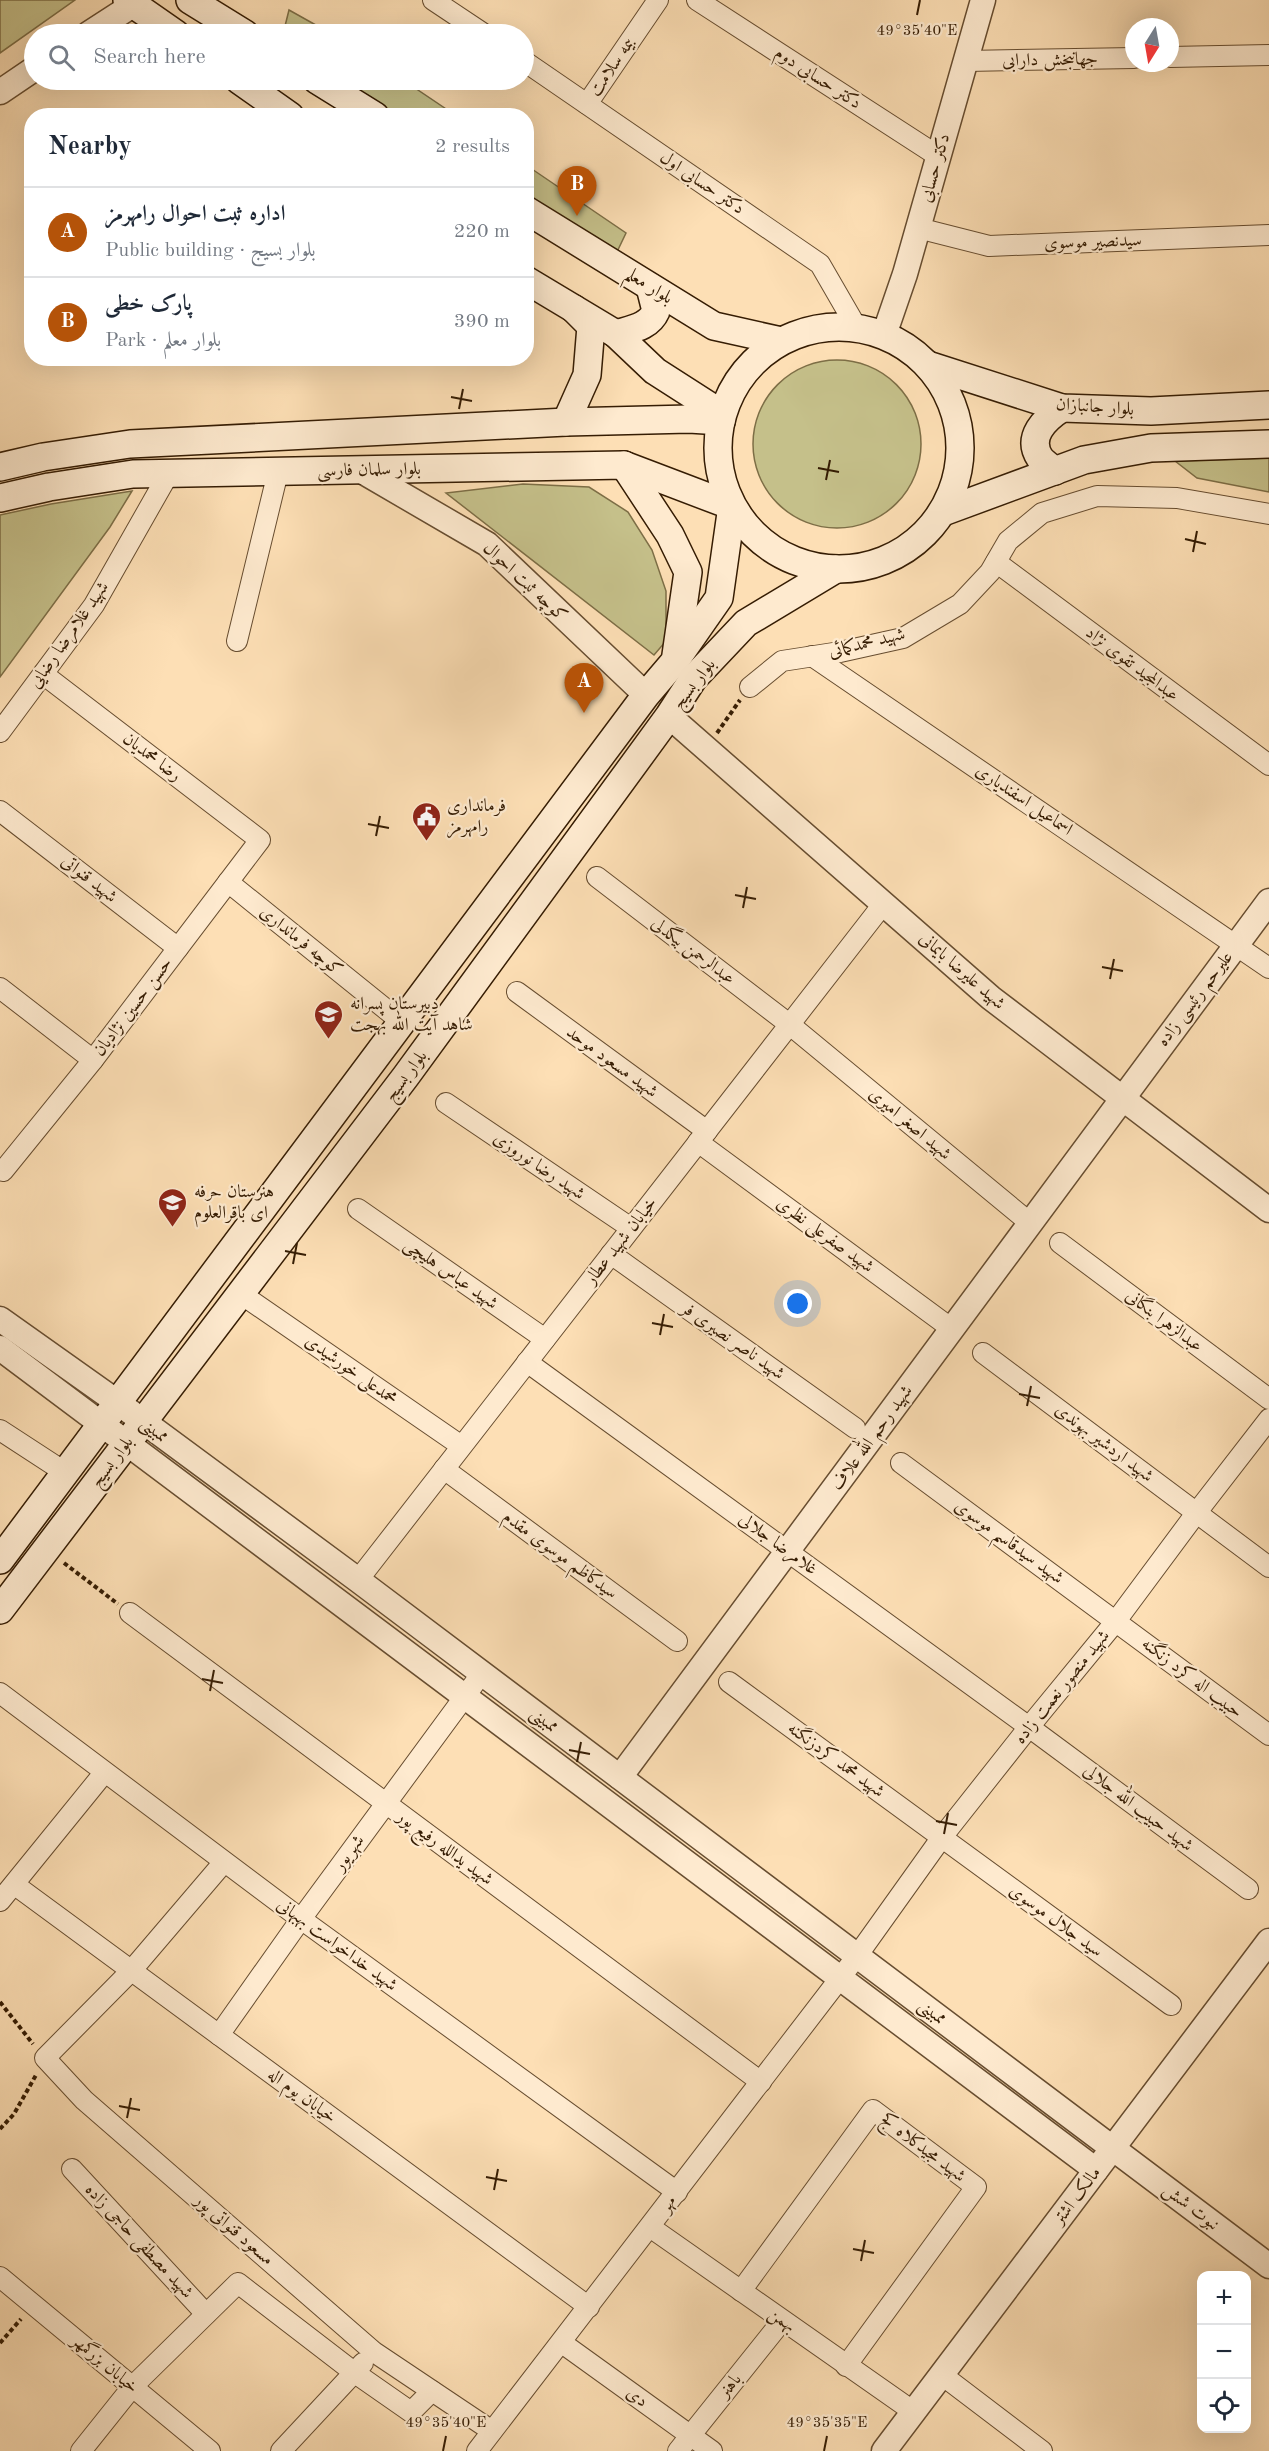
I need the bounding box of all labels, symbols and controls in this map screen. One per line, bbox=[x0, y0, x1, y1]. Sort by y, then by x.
north arrow bbox=[1125, 18, 1179, 72]
search box bbox=[24, 24, 534, 90]
text: 49°35'40"E bbox=[877, 24, 957, 39]
street label: بیمه سلامت bbox=[586, 34, 639, 100]
icon: search bbox=[45, 41, 78, 74]
street label: دکتر حسابی دوم bbox=[768, 43, 865, 118]
text: Search here bbox=[93, 46, 206, 68]
street label: جهانبخش دارابی bbox=[1002, 50, 1098, 73]
street label: دکتر حسابی bbox=[917, 132, 956, 205]
text: Nearby bbox=[48, 134, 132, 160]
text: 2 results bbox=[435, 137, 510, 157]
street label: دکتر حسابی اول bbox=[655, 148, 748, 220]
pin: B bbox=[558, 166, 596, 216]
text: اداره ثبت احوال رامهرمز bbox=[105, 203, 286, 225]
text: A bbox=[60, 222, 75, 242]
text: 220 m bbox=[454, 222, 510, 242]
street label: سیدنصیر موسوی bbox=[1044, 231, 1142, 254]
text: Public building · بلوار بسیج bbox=[105, 241, 316, 261]
street label: بلوار معلم bbox=[618, 265, 676, 314]
text: پارک خطی bbox=[105, 293, 192, 315]
text: B bbox=[60, 312, 75, 332]
text: 390 m bbox=[454, 312, 510, 332]
text: Park · بلوار معلم bbox=[105, 331, 221, 351]
street label: بلوار جانبازان bbox=[1055, 395, 1135, 420]
street label: بلوار سلمان فارسی bbox=[317, 460, 421, 483]
street label: کوچه ثبت احوال bbox=[478, 539, 570, 627]
street label: شهید غلامرضا رضایی bbox=[26, 578, 115, 693]
street label: شهید محمدکمائی bbox=[826, 623, 908, 663]
street label: عبدالمجید تقوی نژاد bbox=[1081, 623, 1182, 706]
street label: بلوار بسیج bbox=[669, 655, 724, 716]
pin: A bbox=[564, 664, 604, 713]
street label: رضا محمدیان bbox=[119, 729, 185, 786]
street label: اسماعیل اسفندیاری bbox=[971, 761, 1076, 841]
place label: فرمانداری رامهرمز bbox=[447, 797, 506, 839]
public building icon: فرمانداری رامهرمز bbox=[410, 800, 442, 842]
street label: شهید قنواتی bbox=[56, 852, 120, 908]
street label: کوچه فرمانداری bbox=[255, 903, 346, 982]
street label: عبدالرحمن بیگدلی bbox=[647, 911, 740, 990]
street label: شهید علیرضا بایمانی bbox=[914, 929, 1008, 1015]
street label: علیرحم رئیسی زاده bbox=[1154, 948, 1242, 1054]
street label: حسن حسین نژادیان bbox=[90, 954, 177, 1061]
place label: دبیرستان پسرانه شاهد آیت الله بهجت bbox=[350, 995, 473, 1036]
school or university icon: دبیرستان پسرانه شاهد آیت الله بهجت bbox=[313, 998, 345, 1040]
street label: شهید مسعود موحد bbox=[562, 1023, 661, 1103]
street label: بلوار بسیج bbox=[381, 1047, 436, 1108]
street label: شهید اصغر امیری bbox=[864, 1085, 955, 1165]
street label: شهید رضا نوروزی bbox=[489, 1129, 588, 1205]
place label: هنرستان حرفه ای باقرالعلوم bbox=[194, 1183, 274, 1228]
school or university icon: هنرستان حرفه ای باقرالعلوم bbox=[157, 1186, 189, 1228]
street label: خیابان شهید عطار bbox=[580, 1194, 662, 1291]
street label: شهید صفرعلی نظری bbox=[771, 1194, 877, 1279]
street label: شهید عباس هلیچی bbox=[400, 1235, 501, 1315]
street label: عبدالزهرا بنگانی bbox=[1121, 1283, 1208, 1357]
your location bbox=[783, 1289, 812, 1318]
street label: شهید ناصر نصیری فر bbox=[675, 1298, 788, 1385]
street label: محمدعلی خورشیدی bbox=[300, 1332, 400, 1411]
street label: شهید رحم الله علاف bbox=[823, 1379, 922, 1498]
street label: شهید اردشیر بهوندی bbox=[1050, 1400, 1157, 1487]
street label: ممبینی bbox=[135, 1414, 171, 1449]
street label: بلوار بسیج bbox=[87, 1433, 142, 1494]
street label: شهید سیدقاسم موسوی bbox=[947, 1497, 1067, 1594]
street label: سیدکاظم موسوی مقدم bbox=[495, 1507, 621, 1608]
street label: غلامرضا جلالی bbox=[734, 1510, 821, 1581]
street label: شهید منصور نعمت زاده bbox=[1011, 1627, 1115, 1748]
street label: حبیب اله کرد زنگنه bbox=[1137, 1631, 1248, 1723]
street label: ممبینی bbox=[525, 1704, 561, 1739]
street label: شهید محمد کردزنگنه bbox=[783, 1716, 890, 1803]
street label: شهید حبیب الله جلالی bbox=[1079, 1756, 1200, 1857]
street label: شهید یدالله رفیع پور bbox=[389, 1806, 496, 1894]
street label: شهریور bbox=[329, 1832, 370, 1877]
street label: سید جلال موسوی bbox=[1005, 1881, 1106, 1962]
street label: شهید خداخواست بهبهانی bbox=[272, 1895, 400, 1996]
street label: ممبینی bbox=[913, 1996, 949, 2031]
street label: خیابان یوم اله bbox=[261, 2065, 340, 2132]
street label: شهید مجیدکلاه کج bbox=[873, 2109, 970, 2190]
street label: مالک اشتر bbox=[1048, 2163, 1104, 2230]
street label: شهید مصطفی حاجی زاده bbox=[79, 2180, 196, 2304]
street label: نبوت شش bbox=[1158, 2180, 1223, 2236]
street label: مسعود قنواتی پور bbox=[188, 2190, 277, 2271]
street label: مهر bbox=[655, 2192, 682, 2218]
map controls bbox=[1197, 2271, 1251, 2433]
button: + bbox=[1197, 2271, 1251, 2325]
street label: بهمن bbox=[764, 2304, 799, 2337]
button: − bbox=[1197, 2325, 1251, 2379]
street label: خیابان بزرگمهر bbox=[66, 2328, 144, 2398]
street label: باهنر bbox=[714, 2370, 746, 2404]
button: locate bbox=[1197, 2379, 1251, 2433]
street label: دی bbox=[623, 2383, 651, 2411]
text: 49°35'40"E bbox=[406, 2416, 486, 2431]
text: 49°35'35"E bbox=[787, 2416, 867, 2431]

